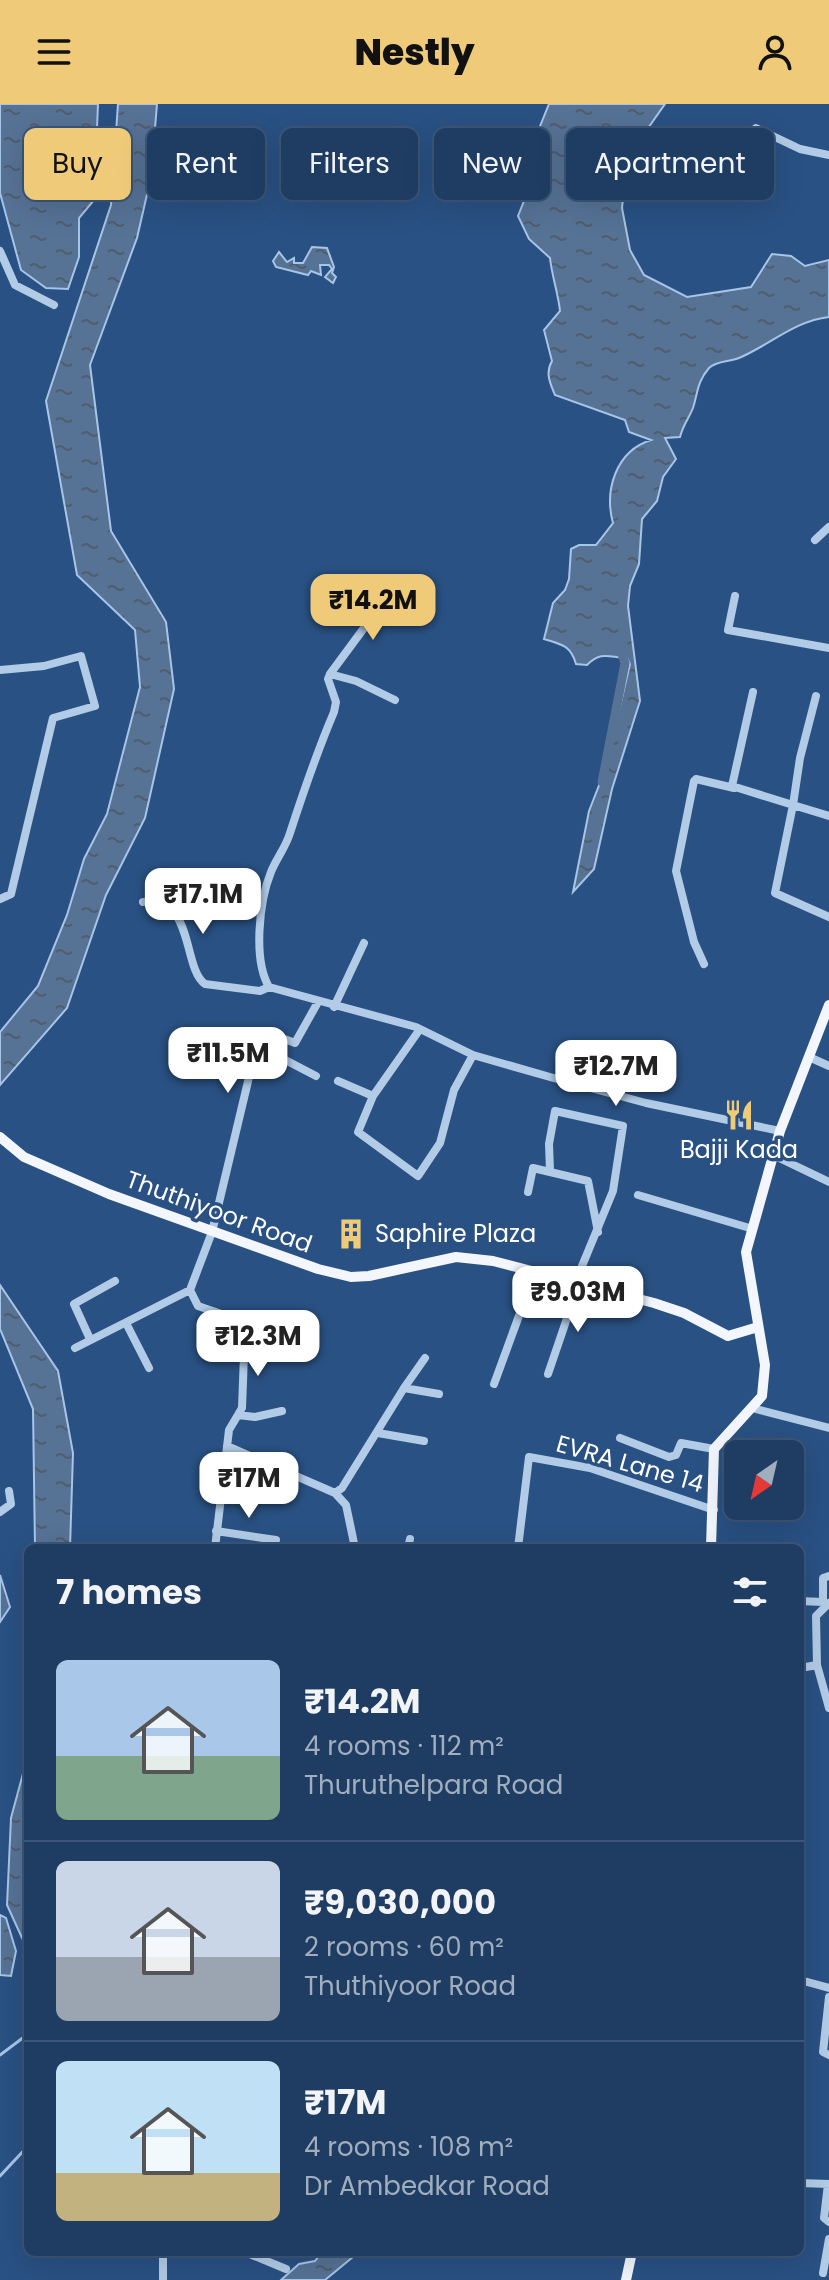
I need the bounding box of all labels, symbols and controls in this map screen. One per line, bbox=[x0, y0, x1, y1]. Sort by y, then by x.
text: Nestly bbox=[355, 27, 475, 78]
icon: menu bbox=[32, 30, 76, 74]
icon: person bbox=[753, 30, 797, 74]
chip: Buy bbox=[24, 128, 131, 200]
chip: Rent bbox=[147, 128, 265, 200]
chip: Filters bbox=[281, 128, 418, 200]
chip: New bbox=[434, 128, 550, 200]
chip: Apartment bbox=[566, 128, 774, 200]
pin: ₹14.2M bbox=[308, 574, 438, 642]
text: ₹14.2M bbox=[329, 582, 417, 618]
pin: ₹17.1M bbox=[138, 868, 268, 936]
text: ₹17.1M bbox=[163, 876, 243, 912]
pin: ₹11.5M bbox=[163, 1027, 293, 1095]
text: ₹11.5M bbox=[186, 1035, 270, 1071]
pin: ₹12.7M bbox=[551, 1040, 681, 1108]
text: ₹12.7M bbox=[573, 1048, 659, 1084]
restaurant icon: Bajji Kada bbox=[722, 1098, 756, 1132]
place label: Bajji Kada bbox=[680, 1133, 798, 1166]
street label: Thuthiyoor Road bbox=[122, 1163, 317, 1261]
building icon: Saphire Plaza bbox=[334, 1217, 368, 1251]
place label: Saphire Plaza bbox=[375, 1217, 536, 1250]
pin: ₹9.03M bbox=[513, 1266, 643, 1334]
text: ₹9.03M bbox=[530, 1274, 626, 1310]
pin: ₹12.3M bbox=[193, 1310, 323, 1378]
text: ₹12.3M bbox=[214, 1318, 302, 1354]
street label: EVRA Lane 14 bbox=[553, 1427, 708, 1500]
north arrow bbox=[724, 1440, 804, 1520]
map controls bbox=[724, 1440, 804, 1520]
pin: ₹17M bbox=[202, 1452, 296, 1520]
text: ₹17M bbox=[217, 1460, 281, 1496]
text: 7 homes bbox=[56, 1568, 202, 1616]
icon: filters bbox=[728, 1570, 772, 1614]
text: ₹14.2M bbox=[304, 1677, 420, 1725]
icon: home bbox=[120, 1692, 216, 1788]
text: 4 rooms · 112 m² bbox=[304, 1728, 504, 1764]
text: Thuruthelpara Road bbox=[304, 1767, 563, 1803]
text: ₹9,030,000 bbox=[304, 1878, 496, 1926]
icon: home bbox=[120, 1893, 216, 1989]
text: 2 rooms · 60 m² bbox=[304, 1929, 504, 1965]
text: Thuthiyoor Road bbox=[304, 1968, 516, 2004]
text: ₹17M bbox=[304, 2078, 387, 2126]
icon: home bbox=[120, 2093, 216, 2189]
text: 4 rooms · 108 m² bbox=[304, 2129, 513, 2165]
text: Dr Ambedkar Road bbox=[304, 2168, 550, 2204]

